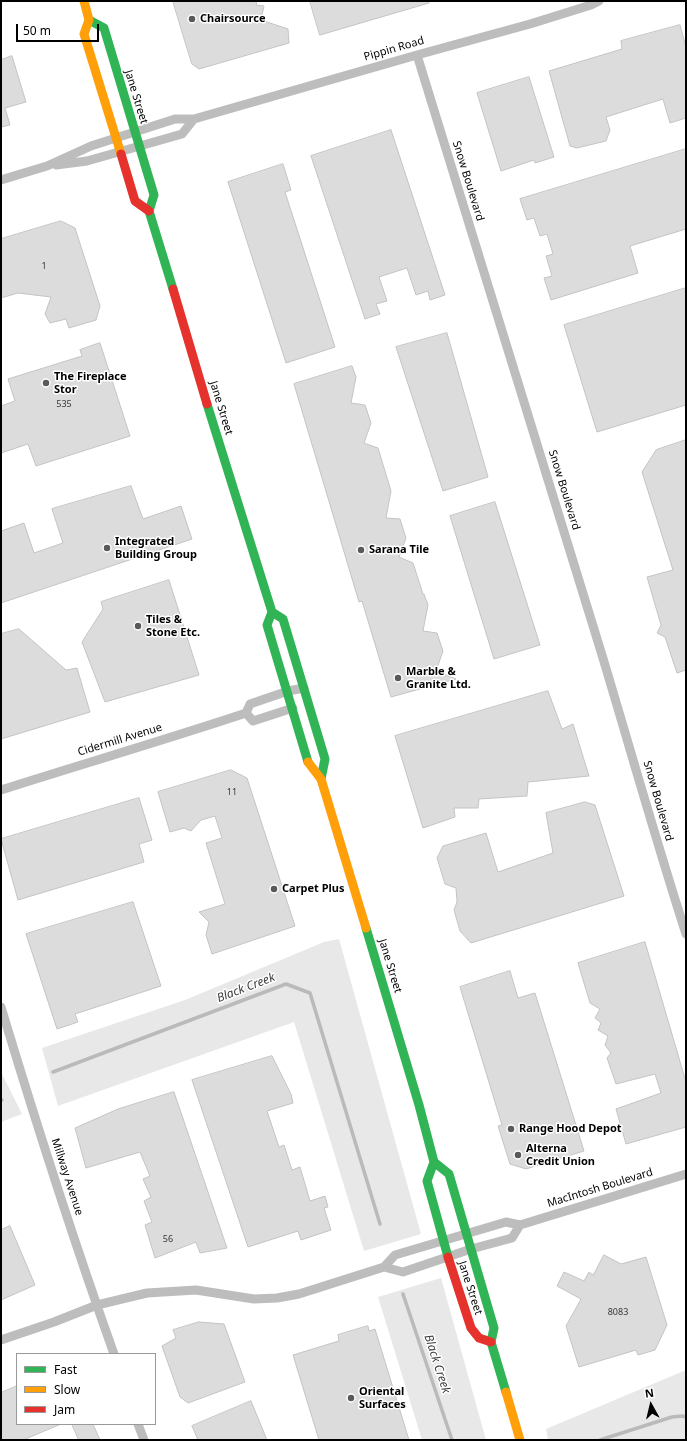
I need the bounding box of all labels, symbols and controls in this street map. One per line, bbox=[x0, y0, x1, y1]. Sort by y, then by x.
place label: Chairsource bbox=[200, 12, 265, 26]
marker: Chairsource bbox=[187, 14, 197, 24]
scale bar bbox=[18, 16, 101, 42]
text: 50 m bbox=[23, 22, 51, 39]
street label: Pippin Road bbox=[362, 34, 426, 64]
street label: Jane Street bbox=[122, 68, 150, 126]
street label: Snow Boulevard bbox=[450, 139, 486, 223]
house number: 1 bbox=[41, 261, 47, 271]
place label: The Fireplace Stor bbox=[54, 370, 127, 396]
marker: The Fireplace Stor bbox=[41, 378, 51, 388]
street label: Jane Street bbox=[207, 379, 235, 437]
house number: 535 bbox=[56, 399, 72, 409]
street label: Snow Boulevard bbox=[546, 448, 582, 532]
place label: Integrated Building Group bbox=[115, 535, 197, 561]
marker: Integrated Building Group bbox=[102, 543, 112, 553]
place label: Sarana Tile bbox=[369, 543, 429, 557]
marker: Sarana Tile bbox=[356, 545, 366, 555]
place label: Tiles & Stone Etc. bbox=[146, 613, 200, 639]
marker: Tiles & Stone Etc. bbox=[133, 621, 143, 631]
place label: Marble & Granite Ltd. bbox=[406, 665, 471, 691]
marker: Marble & Granite Ltd. bbox=[393, 673, 403, 683]
street label: Cidermill Avenue bbox=[76, 721, 164, 759]
street label: Snow Boulevard bbox=[640, 759, 676, 843]
house number: 11 bbox=[227, 787, 237, 797]
place label: Carpet Plus bbox=[282, 882, 345, 896]
marker: Carpet Plus bbox=[269, 884, 279, 894]
street label: Jane Street bbox=[376, 937, 404, 995]
water label: Black Creek bbox=[215, 970, 277, 1006]
place label: Range Hood Depot bbox=[519, 1122, 622, 1136]
marker: Range Hood Depot bbox=[506, 1124, 516, 1134]
street label: Millway Avenue bbox=[48, 1137, 86, 1217]
place label: Alterna Credit Union bbox=[526, 1142, 595, 1168]
marker: Alterna Credit Union bbox=[513, 1150, 523, 1160]
street label: MacIntosh Boulevard bbox=[546, 1166, 654, 1210]
house number: 56 bbox=[163, 1234, 173, 1244]
street label: Jane Street bbox=[455, 1259, 485, 1317]
house number: 8083 bbox=[608, 1307, 628, 1317]
water label: Black Creek bbox=[421, 1333, 453, 1395]
legend bbox=[16, 1353, 156, 1425]
text: Fast bbox=[54, 1361, 77, 1378]
text: Slow bbox=[54, 1381, 80, 1398]
place label: Oriental Surfaces bbox=[359, 1385, 406, 1411]
north arrow bbox=[631, 1385, 671, 1425]
text: N bbox=[644, 1385, 655, 1401]
marker: Oriental Surfaces bbox=[346, 1393, 356, 1403]
text: Jam bbox=[54, 1401, 75, 1418]

